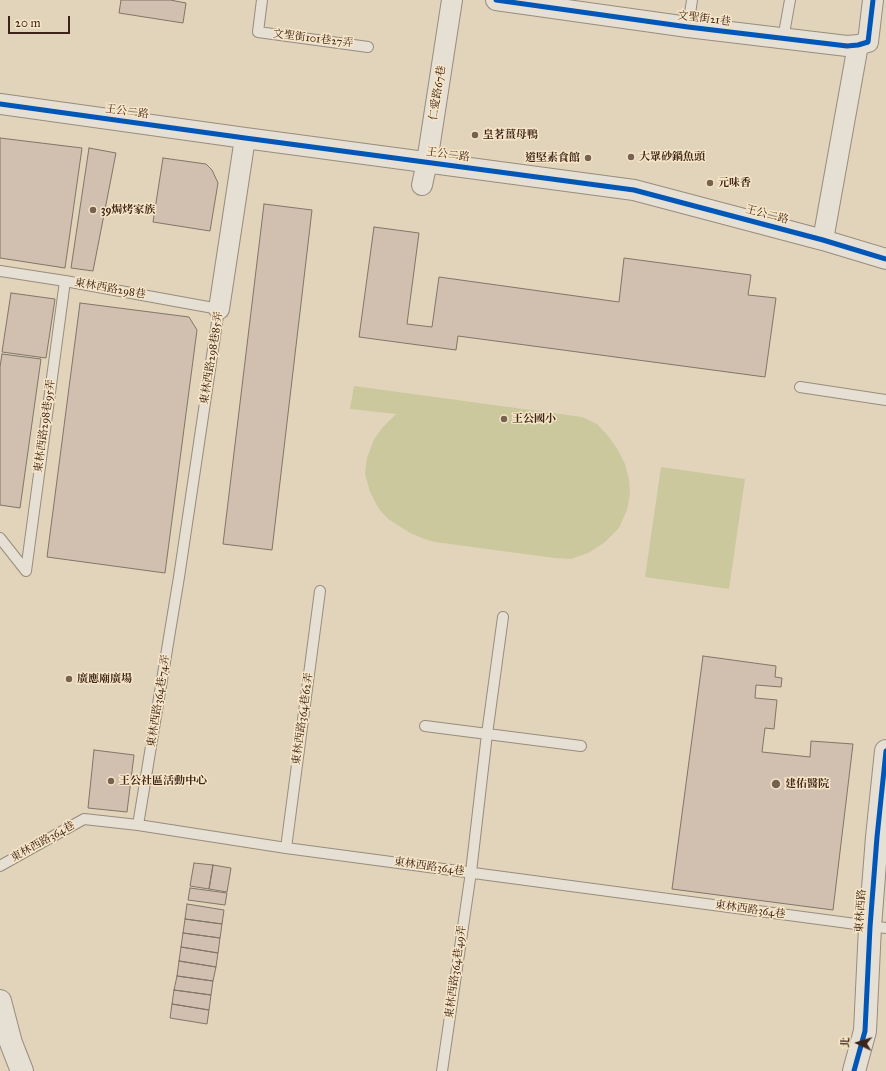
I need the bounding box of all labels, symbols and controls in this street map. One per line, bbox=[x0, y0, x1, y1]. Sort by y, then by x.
scale bar bbox=[10, 8, 72, 34]
street label: 文聖街21巷 bbox=[677, 9, 731, 29]
text: 20 m bbox=[15, 16, 41, 30]
street label: 文聖街101巷27弄 bbox=[272, 28, 354, 50]
street label: 仁愛路67巷 bbox=[427, 65, 449, 121]
street label: 王公二路 bbox=[104, 102, 150, 122]
place label: 皇茗薑母鴨 bbox=[483, 128, 538, 142]
marker: 皇茗薑母鴨 bbox=[470, 130, 480, 140]
street label: 王公二路 bbox=[425, 145, 471, 165]
place label: 大眾砂鍋魚頭 bbox=[639, 150, 705, 164]
place label: 道堅素食館 bbox=[525, 151, 580, 165]
marker: 大眾砂鍋魚頭 bbox=[626, 152, 636, 162]
marker: 道堅素食館 bbox=[583, 153, 593, 163]
place label: 元味香 bbox=[718, 176, 751, 190]
marker: 元味香 bbox=[705, 178, 715, 188]
place label: 39焗烤家族 bbox=[101, 203, 155, 217]
street label: 王公二路 bbox=[744, 203, 790, 227]
marker: 39焗烤家族 bbox=[88, 205, 98, 215]
street label: 東林西路298巷 bbox=[73, 276, 147, 302]
street label: 東林西路298巷85弄 bbox=[198, 310, 226, 406]
street label: 東林西路298巷95弄 bbox=[32, 378, 58, 474]
place label: 王公國小 bbox=[512, 412, 556, 426]
marker: 王公國小 bbox=[499, 414, 509, 424]
street label: 東林西路364巷74弄 bbox=[145, 654, 173, 748]
place label: 廣應廟廣場 bbox=[77, 672, 132, 686]
street label: 東林西路364巷62弄 bbox=[290, 672, 316, 766]
marker: 廣應廟廣場 bbox=[64, 674, 74, 684]
place label: 王公社區活動中心 bbox=[119, 774, 207, 788]
marker: 王公社區活動中心 bbox=[106, 776, 116, 786]
place label: 建佑醫院 bbox=[785, 777, 829, 791]
marker: 建佑醫院 bbox=[770, 778, 782, 790]
street label: 東林西路364巷 bbox=[9, 819, 77, 865]
street label: 東林西路364巷 bbox=[393, 856, 465, 878]
street label: 東林西路 bbox=[853, 889, 869, 933]
street label: 東林西路364巷 bbox=[714, 899, 786, 921]
street label: 東林西路364巷49弄 bbox=[443, 924, 469, 1020]
north arrow bbox=[838, 1023, 878, 1063]
text: 北 bbox=[839, 1036, 852, 1048]

